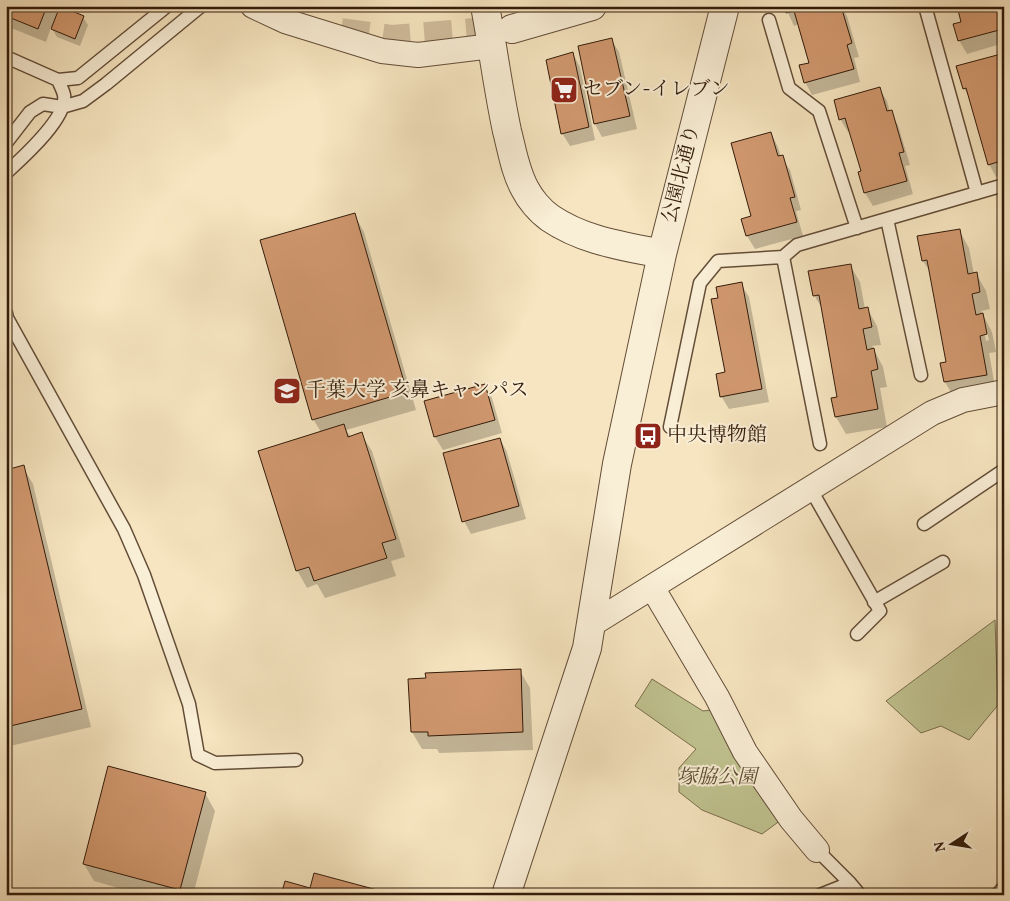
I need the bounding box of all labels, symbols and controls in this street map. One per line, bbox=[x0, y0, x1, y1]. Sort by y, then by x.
supermarket icon: セブン-イレブン bbox=[549, 75, 579, 105]
place label: セブン-イレブン bbox=[583, 76, 730, 104]
street label: 公園北通り bbox=[656, 122, 708, 226]
school or university icon: 千葉大学 亥鼻キャンパス bbox=[272, 376, 302, 406]
place label: 千葉大学 亥鼻キャンパス bbox=[306, 377, 529, 405]
bus stop icon: 中央博物館 bbox=[633, 421, 663, 451]
place label: 中央博物館 bbox=[667, 422, 767, 450]
park label: 塚脇公園 bbox=[677, 764, 760, 792]
north arrow bbox=[928, 818, 978, 868]
text: N bbox=[930, 839, 951, 853]

